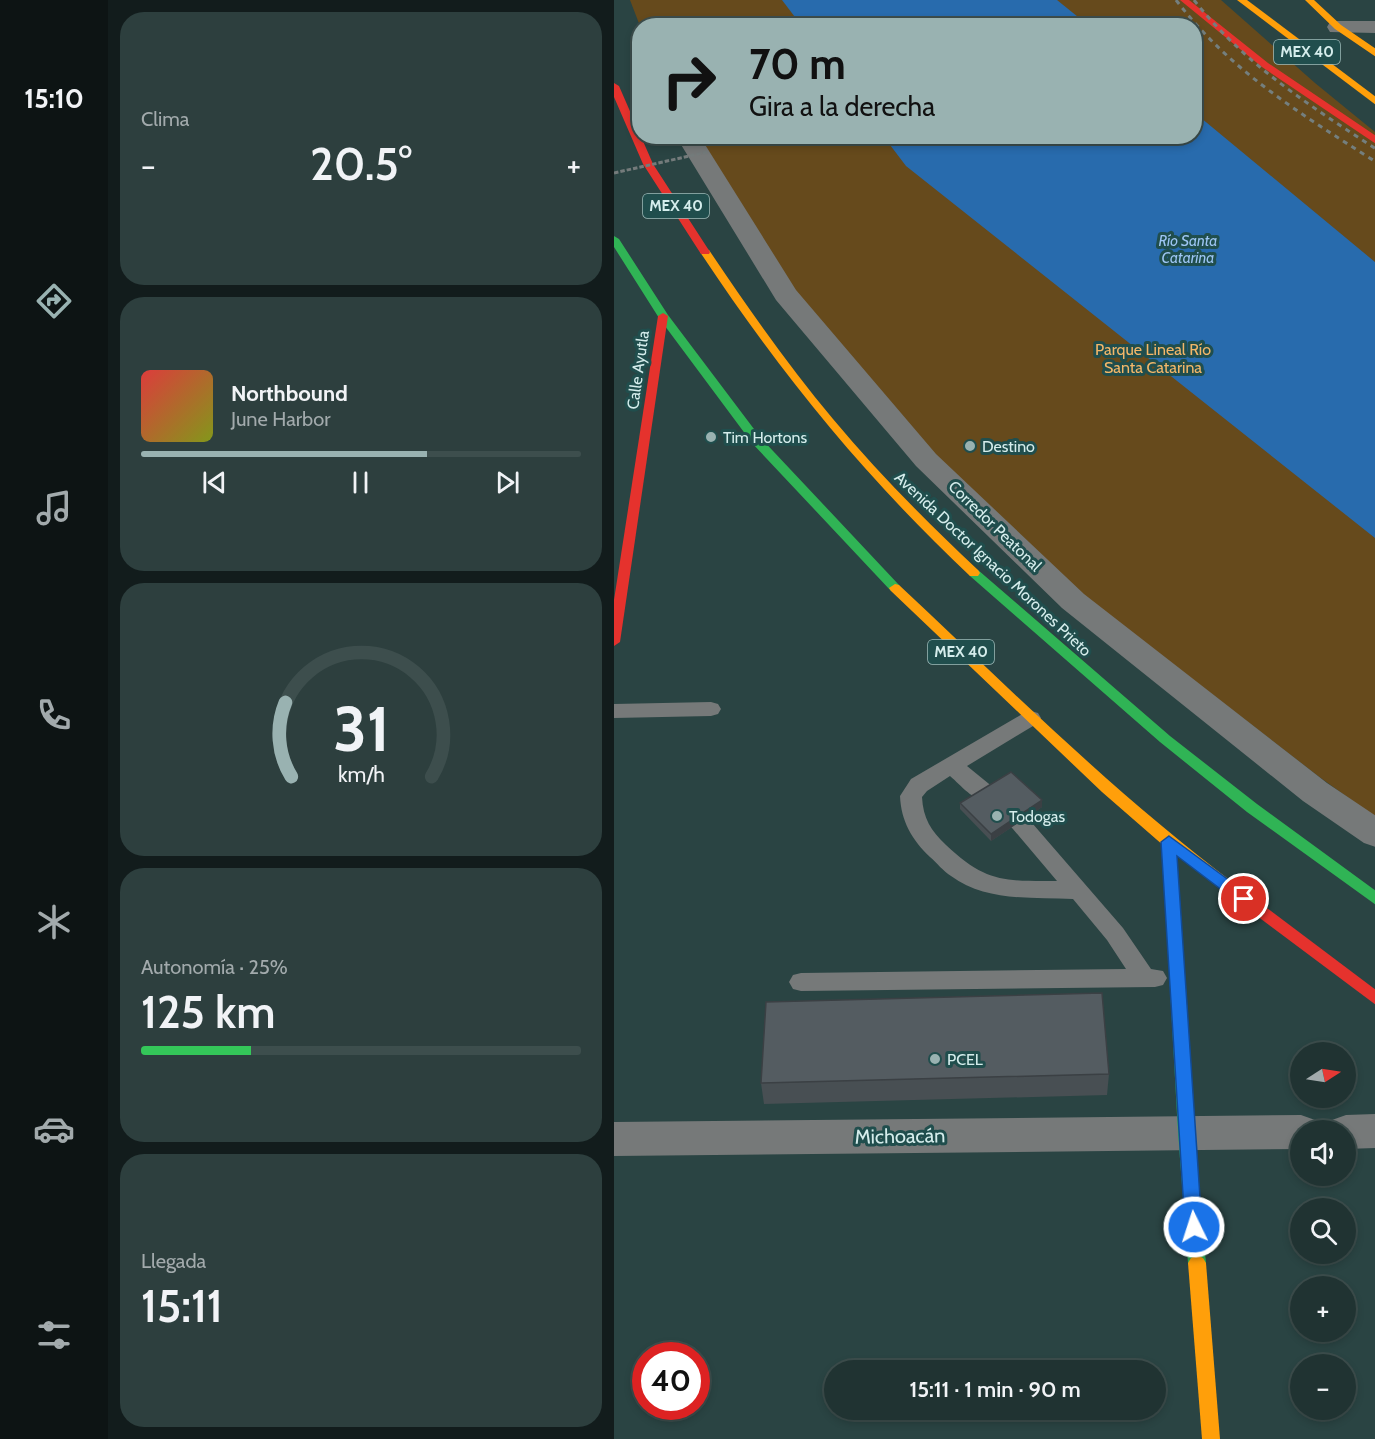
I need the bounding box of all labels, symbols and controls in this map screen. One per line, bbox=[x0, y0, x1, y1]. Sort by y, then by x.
text: 70 m bbox=[749, 38, 846, 90]
road number: MEX 40 bbox=[1274, 40, 1340, 64]
icon: right bbox=[650, 42, 728, 120]
text: 15:10 bbox=[24, 82, 84, 115]
text: Gira a la derecha bbox=[749, 90, 935, 123]
text: Clima bbox=[141, 107, 189, 131]
text: 20.5° bbox=[310, 137, 412, 191]
text: − bbox=[141, 145, 156, 185]
text: + bbox=[566, 145, 581, 185]
road number: MEX 40 bbox=[643, 194, 709, 218]
water label: Río Santa Catarina bbox=[1159, 232, 1217, 267]
icon: directions bbox=[33, 280, 75, 322]
street label: Calle Ayutla bbox=[623, 329, 653, 411]
park label: Parque Lineal Río Santa Catarina bbox=[1095, 340, 1211, 377]
text: Northbound bbox=[231, 380, 348, 407]
text: June Harbor bbox=[231, 407, 331, 431]
place label: Tim Hortons bbox=[723, 428, 807, 447]
marker: Tim Hortons bbox=[704, 430, 718, 444]
place label: Destino bbox=[982, 437, 1035, 456]
marker: Destino bbox=[963, 439, 977, 453]
icon: previous bbox=[198, 466, 231, 499]
icon: pause bbox=[344, 466, 377, 499]
icon: next bbox=[491, 466, 524, 499]
street label: Avenida Doctor Ignacio Morones Prieto bbox=[891, 468, 1095, 660]
street label: Corredor Peatonal bbox=[945, 477, 1046, 575]
icon: music bbox=[33, 487, 75, 529]
road number: MEX 40 bbox=[928, 640, 994, 664]
text: 31 bbox=[333, 691, 389, 767]
icon: phone bbox=[33, 694, 75, 736]
text: km/h bbox=[338, 761, 384, 787]
place label: Todogas bbox=[1009, 807, 1065, 826]
marker: Todogas bbox=[990, 809, 1004, 823]
pin bbox=[1218, 873, 1269, 924]
icon: arrive bbox=[1227, 882, 1260, 915]
icon: climate bbox=[33, 901, 75, 943]
text: Autonomía · 25% bbox=[141, 955, 288, 979]
text: 125 km bbox=[141, 985, 275, 1039]
north arrow bbox=[1290, 1042, 1356, 1108]
map controls bbox=[1290, 1042, 1356, 1420]
place label: PCEL bbox=[947, 1050, 983, 1069]
marker: PCEL bbox=[928, 1052, 942, 1066]
icon: car bbox=[33, 1108, 75, 1150]
button: sound bbox=[1290, 1120, 1356, 1186]
street label: Michoacán bbox=[854, 1123, 946, 1149]
position arrow bbox=[1162, 1195, 1226, 1259]
button: search bbox=[1290, 1198, 1356, 1264]
text: Llegada bbox=[141, 1249, 206, 1273]
button: + bbox=[1290, 1276, 1356, 1342]
text: 15:11 bbox=[141, 1279, 223, 1333]
icon: filters bbox=[33, 1314, 75, 1356]
speed limit sign: 40 bbox=[632, 1342, 710, 1420]
button: − bbox=[1290, 1354, 1356, 1420]
text: 15:11 · 1 min · 90 m bbox=[909, 1376, 1081, 1403]

